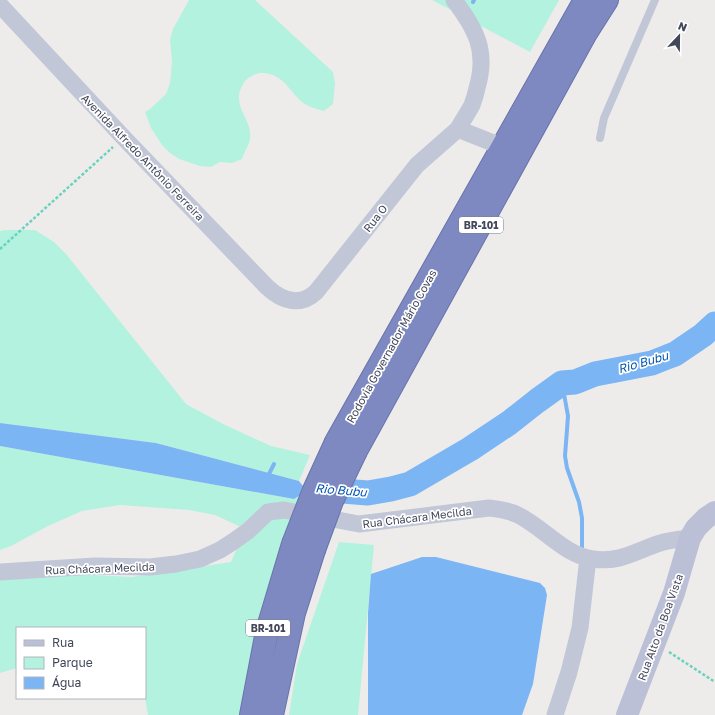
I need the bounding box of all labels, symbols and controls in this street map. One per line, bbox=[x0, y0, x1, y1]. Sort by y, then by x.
north arrow bbox=[659, 16, 699, 56]
text: N bbox=[677, 19, 689, 34]
street label: Avenida Alfredo Antônio Ferreira bbox=[79, 91, 207, 223]
street label: Rua O bbox=[360, 202, 390, 234]
road number: BR-101 bbox=[459, 217, 503, 233]
street label: Rodovia Governador Mário Covas bbox=[343, 267, 439, 425]
water label: Rio Bubu bbox=[616, 347, 671, 376]
water label: Rio Bubu bbox=[315, 480, 368, 500]
street label: Rua Chácara Mecilda bbox=[362, 504, 472, 530]
street label: Rua Chácara Mecilda bbox=[45, 560, 155, 576]
street label: Rua Alto da Boa Vista bbox=[635, 572, 685, 682]
road number: BR-101 bbox=[246, 620, 290, 636]
legend bbox=[16, 627, 146, 699]
text: Rua bbox=[52, 635, 74, 650]
text: Parque bbox=[52, 655, 93, 670]
text: Água bbox=[52, 675, 81, 690]

